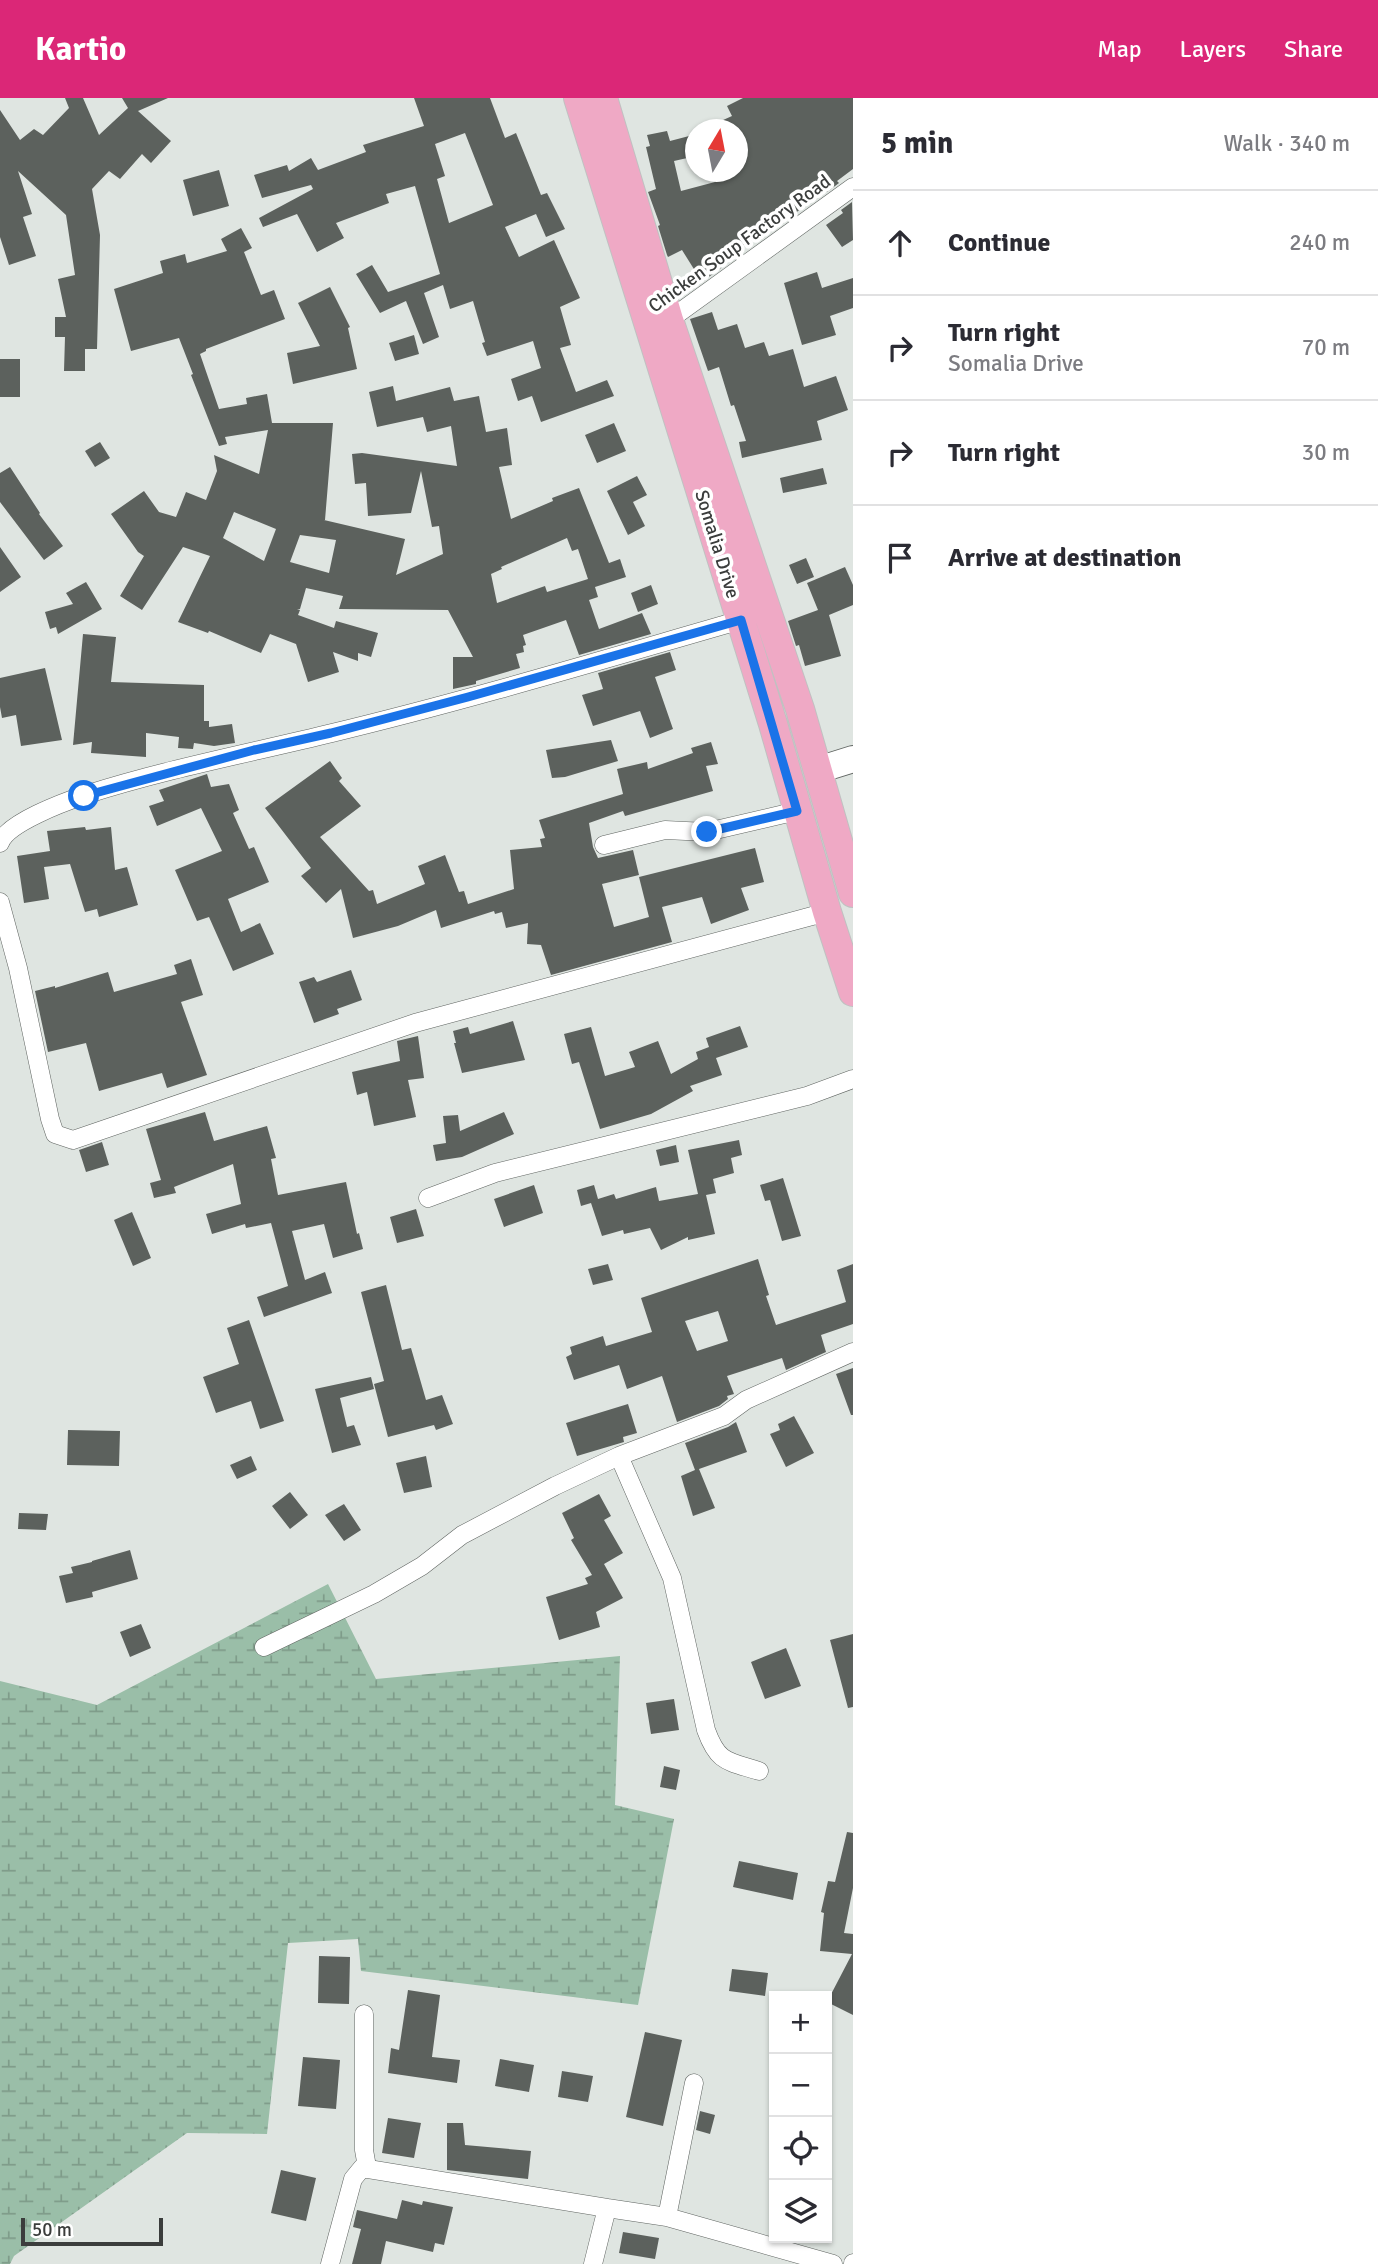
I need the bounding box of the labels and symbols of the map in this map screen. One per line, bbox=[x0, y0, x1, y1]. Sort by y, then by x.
north arrow bbox=[685, 119, 748, 182]
street label: Chicken Soup Factory Road bbox=[644, 170, 835, 318]
street label: Somalia Drive bbox=[689, 487, 745, 601]
route start bbox=[68, 780, 99, 811]
route end bbox=[691, 816, 722, 847]
scale bar bbox=[21, 2215, 163, 2247]

